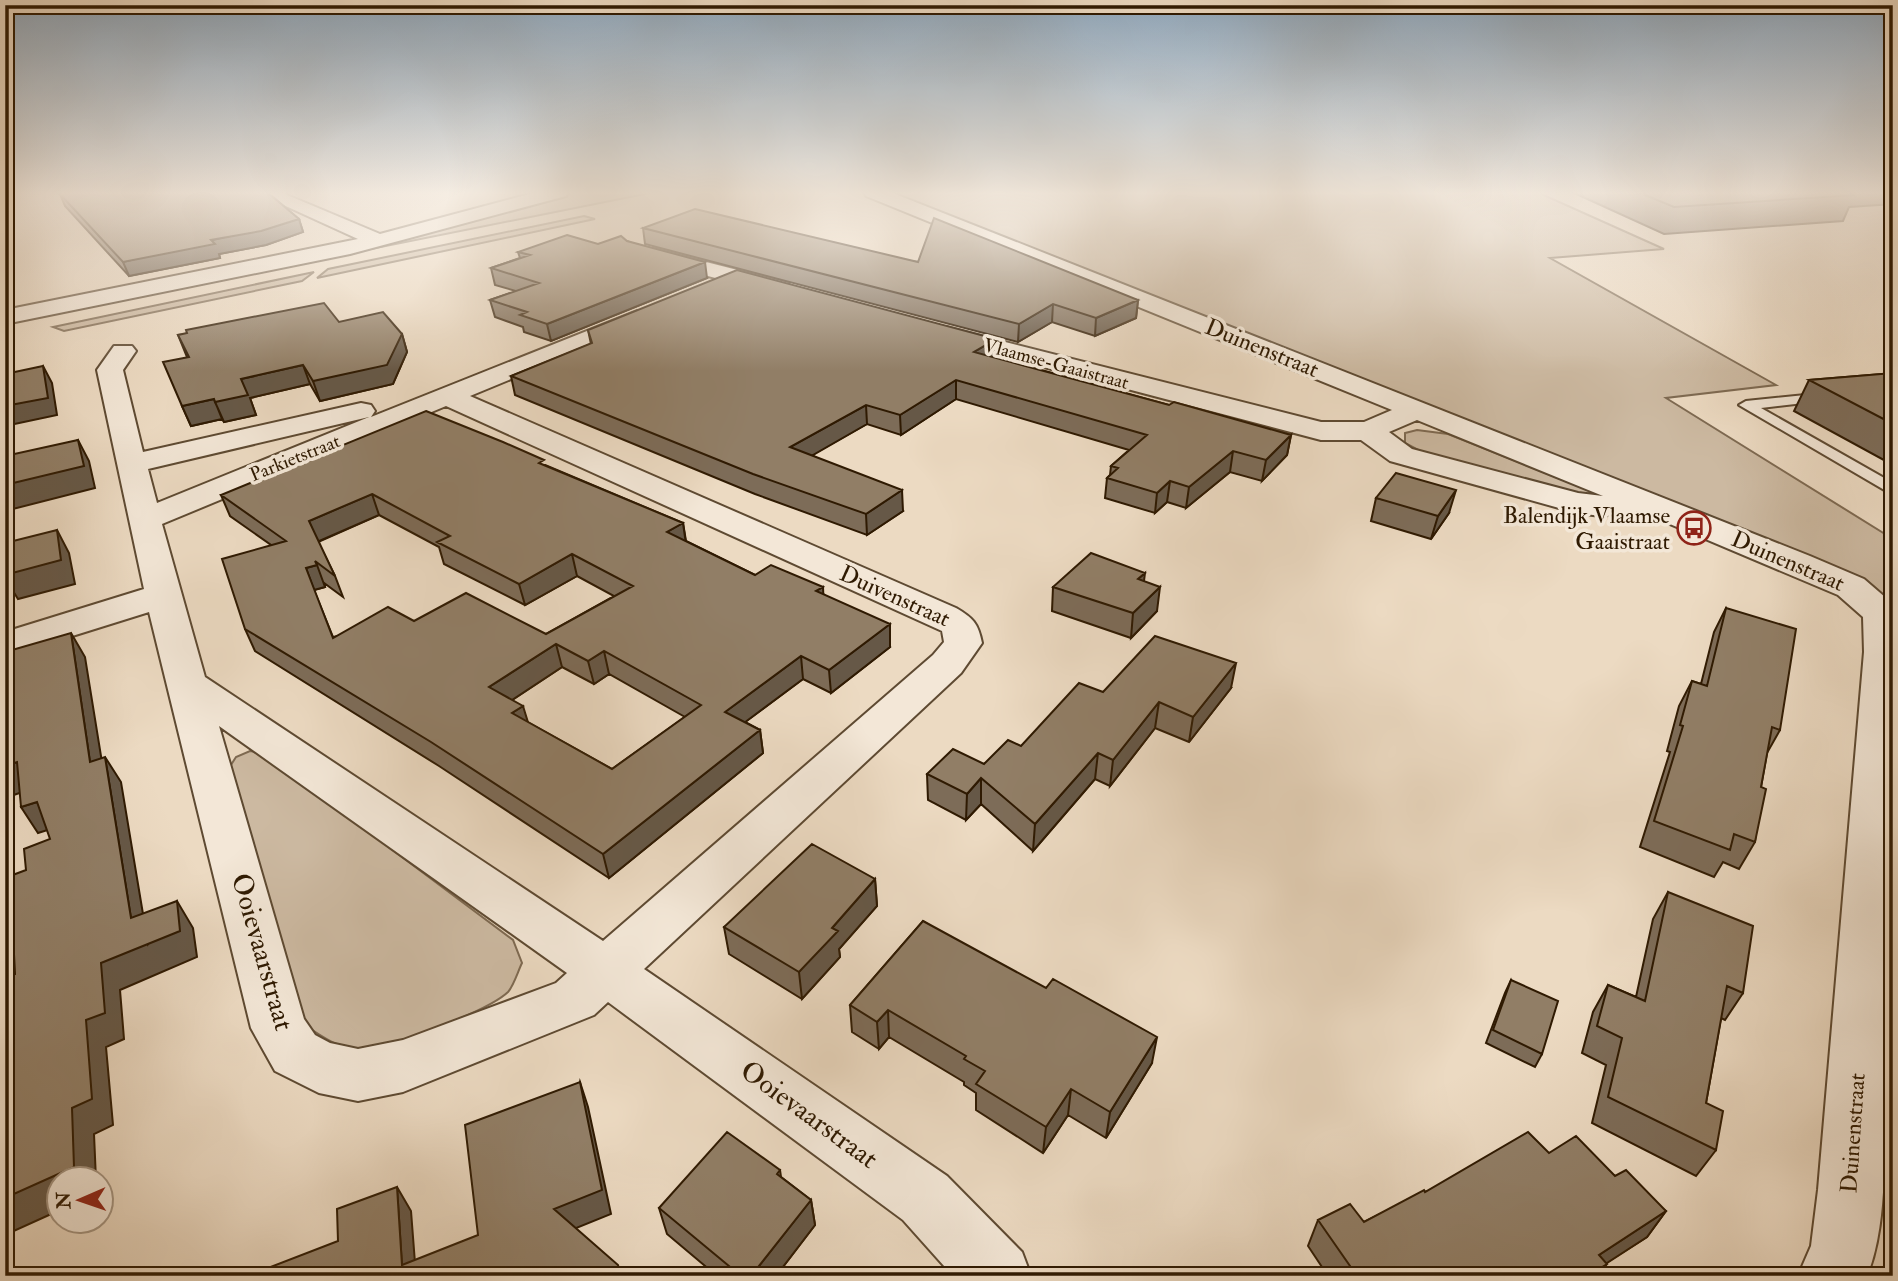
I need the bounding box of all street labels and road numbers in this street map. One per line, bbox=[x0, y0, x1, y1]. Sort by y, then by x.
street label: Duinenstraat bbox=[1201, 312, 1323, 384]
street label: Vlaamse-Gaaistraat bbox=[981, 333, 1131, 395]
street label: Parkietstraat bbox=[246, 429, 344, 487]
street label: Duinenstraat bbox=[1727, 524, 1849, 598]
street label: Duivenstraat bbox=[835, 559, 955, 633]
street label: Ooievaarstraat bbox=[223, 869, 301, 1035]
street label: Ooievaarstraat bbox=[733, 1053, 885, 1177]
street label: Duinenstraat bbox=[1834, 1072, 1872, 1194]

